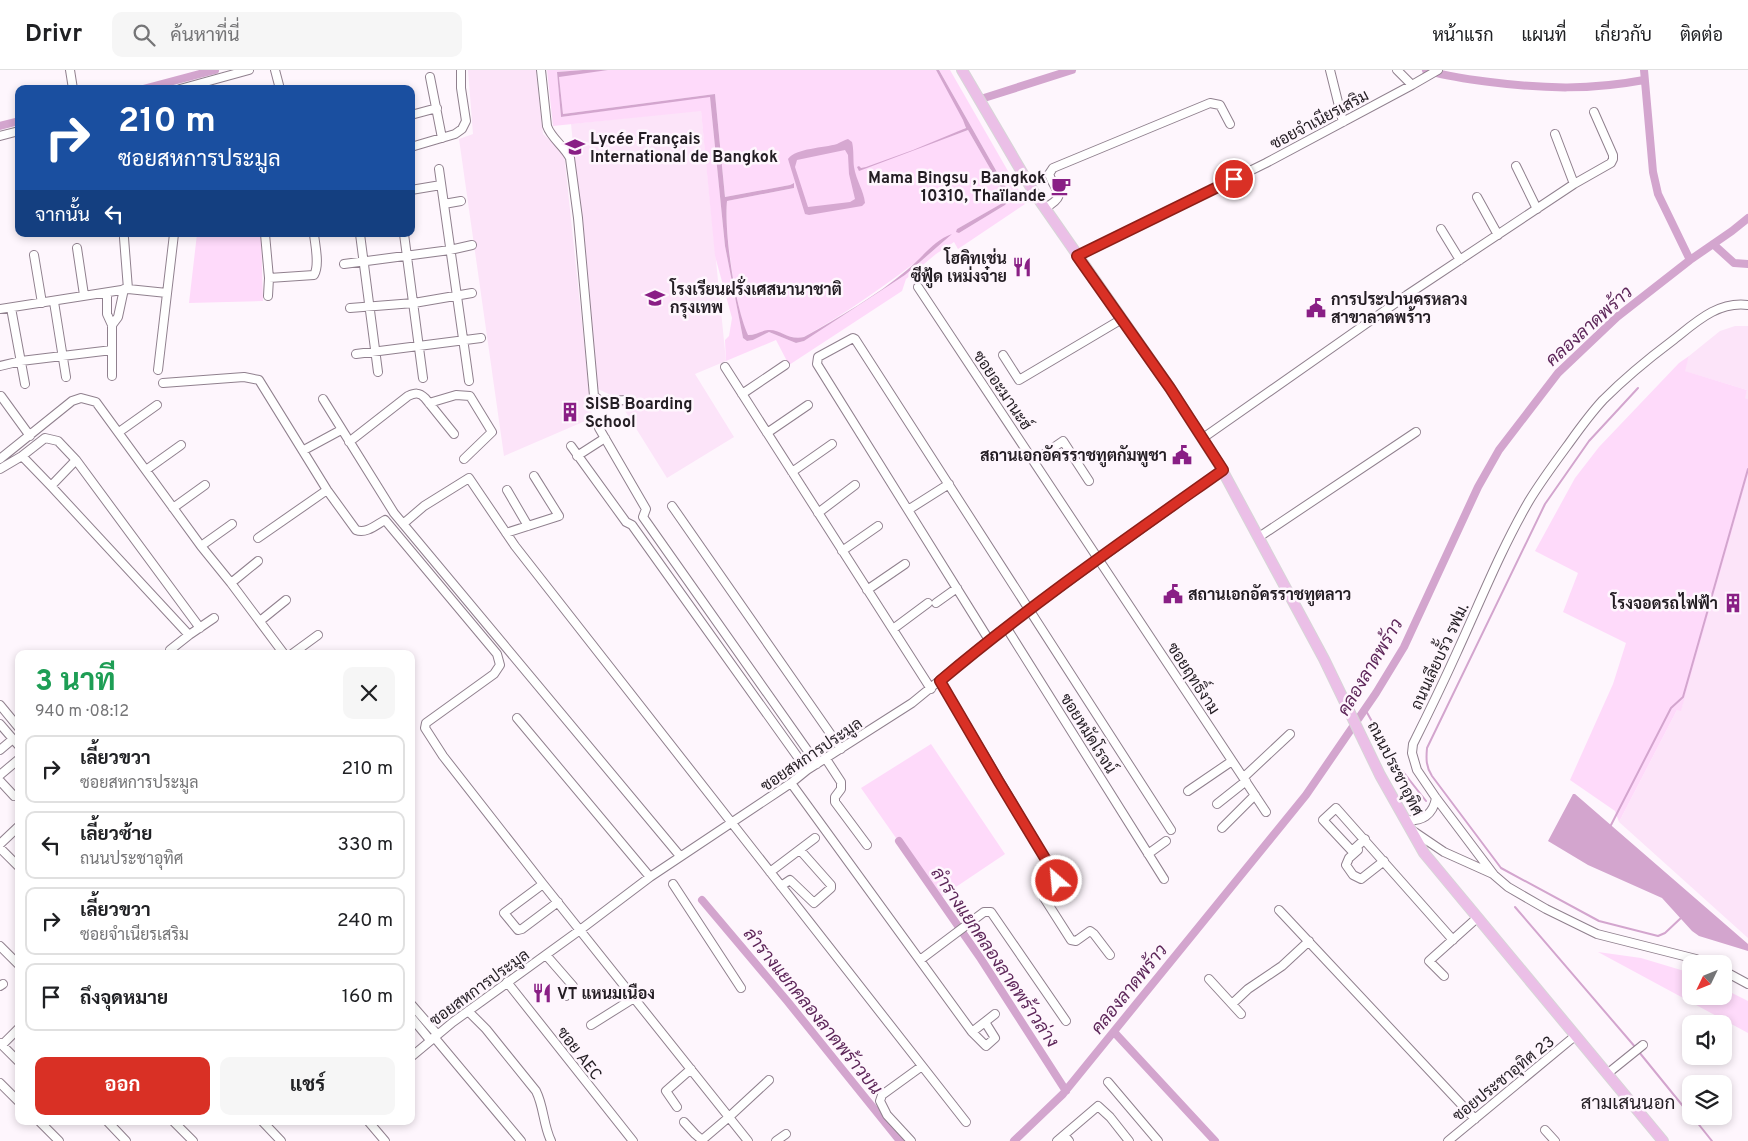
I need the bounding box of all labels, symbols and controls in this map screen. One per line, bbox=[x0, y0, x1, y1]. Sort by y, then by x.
search box bbox=[112, 12, 462, 57]
text: Drivr bbox=[25, 20, 82, 50]
icon: search bbox=[130, 21, 158, 49]
text: ค้นหาที่นี่ bbox=[170, 24, 240, 48]
text: หน้าแรก bbox=[1432, 25, 1494, 48]
text: แผนที่ bbox=[1522, 25, 1566, 48]
text: เกี่ยวกับ bbox=[1594, 25, 1652, 48]
text: ติดต่อ bbox=[1680, 25, 1723, 48]
street label: ซอยจำเนียรเสริม bbox=[1266, 84, 1373, 155]
text: 210 m bbox=[118, 100, 216, 144]
icon: right bbox=[35, 105, 100, 170]
place label: Lycée Français International de Bangkok bbox=[590, 130, 778, 168]
school or university icon: Lycée Français International de Bangkok bbox=[564, 136, 586, 158]
text: ซอยสหการประมูล bbox=[118, 147, 281, 174]
pin bbox=[1213, 158, 1255, 200]
icon: arrive bbox=[1220, 165, 1248, 193]
place label: Mama Bingsu , Bangkok 10310, Thaïlande bbox=[868, 169, 1046, 207]
cafe icon: Mama Bingsu , Bangkok 10310, Thaïlande bbox=[1050, 175, 1072, 197]
icon: left bbox=[100, 200, 128, 228]
text: จากนั้น bbox=[35, 204, 90, 228]
place label: โฮคิทเช่น ซีฟู้ด เหม่งจ๋าย bbox=[911, 247, 1007, 289]
restaurant icon: โฮคิทเช่น ซีฟู้ด เหม่งจ๋าย bbox=[1011, 256, 1033, 278]
place label: โรงเรียนฝรั่งเศสนานาชาติ กรุงเทพ bbox=[669, 275, 842, 319]
water label: คลองลาดพร้าว bbox=[1540, 280, 1638, 372]
school or university icon: โรงเรียนฝรั่งเศสนานาชาติ กรุงเทพ bbox=[644, 287, 666, 309]
place label: การประปานครหลวง สาขาลาดพร้าว bbox=[1331, 291, 1468, 329]
public building icon: การประปานครหลวง สาขาลาดพร้าว bbox=[1305, 297, 1327, 319]
street label: ซอยอะมานะฮ์ bbox=[967, 345, 1039, 435]
place label: SISB Boarding School bbox=[585, 395, 693, 433]
building icon: SISB Boarding School bbox=[559, 401, 581, 423]
public building icon: สถานเอกอัครราชทูตกัมพูชา bbox=[1171, 444, 1193, 466]
place label: สถานเอกอัครราชทูตกัมพูชา bbox=[980, 445, 1167, 468]
public building icon: สถานเอกอัครราชทูตลาว bbox=[1162, 583, 1184, 605]
place label: สถานเอกอัครราชทูตลาว bbox=[1188, 584, 1351, 607]
place label: โรงจอดรถไฟฟ้า bbox=[1610, 592, 1718, 615]
building icon: โรงจอดรถไฟฟ้า bbox=[1722, 592, 1744, 614]
street label: ถนนเลียบรั้ว รฟม. bbox=[1402, 598, 1474, 714]
water label: คลองลาดพร้าว bbox=[1332, 614, 1409, 721]
street label: ซอยฤทธิ์งาม bbox=[1162, 636, 1228, 719]
text: 3 นาที bbox=[35, 664, 116, 701]
button: close bbox=[343, 667, 395, 719]
street label: ซอยหมัดโรจน์ bbox=[1055, 688, 1123, 778]
text: 940 m · 08:12 bbox=[35, 702, 129, 722]
street label: ซอยสหการประมูล bbox=[757, 714, 867, 797]
street label: ถนนประชาอุทิศ bbox=[1362, 718, 1428, 820]
text: เลี้ยวขวา bbox=[80, 747, 151, 771]
icon: right bbox=[37, 755, 65, 783]
text: 210 m bbox=[342, 757, 393, 781]
text: ซอยสหการประมูล bbox=[80, 774, 198, 794]
text: เลี้ยวซ้าย bbox=[80, 823, 152, 847]
icon: left bbox=[37, 831, 65, 859]
text: 330 m bbox=[338, 833, 393, 857]
text: ถนนประชาอุทิศ bbox=[80, 850, 183, 870]
position arrow bbox=[1030, 854, 1082, 906]
water label: ลำรางแยกคลองลาดพร้าวล่าง bbox=[925, 862, 1064, 1052]
text: เลี้ยวขวา bbox=[80, 899, 151, 923]
icon: right bbox=[37, 907, 65, 935]
text: 240 m bbox=[337, 909, 393, 933]
water label: ลำรางแยกคลองลาดพร้าวบน bbox=[737, 922, 888, 1101]
text: ซอยจำเนียรเสริม bbox=[80, 926, 189, 946]
water label: คลองลาดพร้าว bbox=[1085, 939, 1174, 1040]
street label: ซอยสหการประมูล bbox=[426, 946, 534, 1032]
north arrow bbox=[1682, 955, 1732, 1005]
map controls bbox=[1682, 955, 1732, 1125]
restaurant icon: VT แหนมเนือง bbox=[531, 982, 553, 1004]
icon: arrive bbox=[37, 983, 65, 1011]
place label: VT แหนมเนือง bbox=[557, 983, 655, 1005]
text: 160 m bbox=[342, 985, 393, 1009]
text: ถึงจุดหมาย bbox=[80, 987, 168, 1011]
button: sound bbox=[1682, 1015, 1732, 1065]
street label: ซอย AEC bbox=[551, 1024, 605, 1085]
street label: ซอยประชาอุทิศ 23 bbox=[1449, 1032, 1559, 1127]
button: ออก bbox=[35, 1057, 210, 1115]
button: แชร์ bbox=[220, 1057, 395, 1115]
button: layers bbox=[1682, 1075, 1732, 1125]
district label: สามเสนนอก bbox=[1580, 1092, 1676, 1116]

